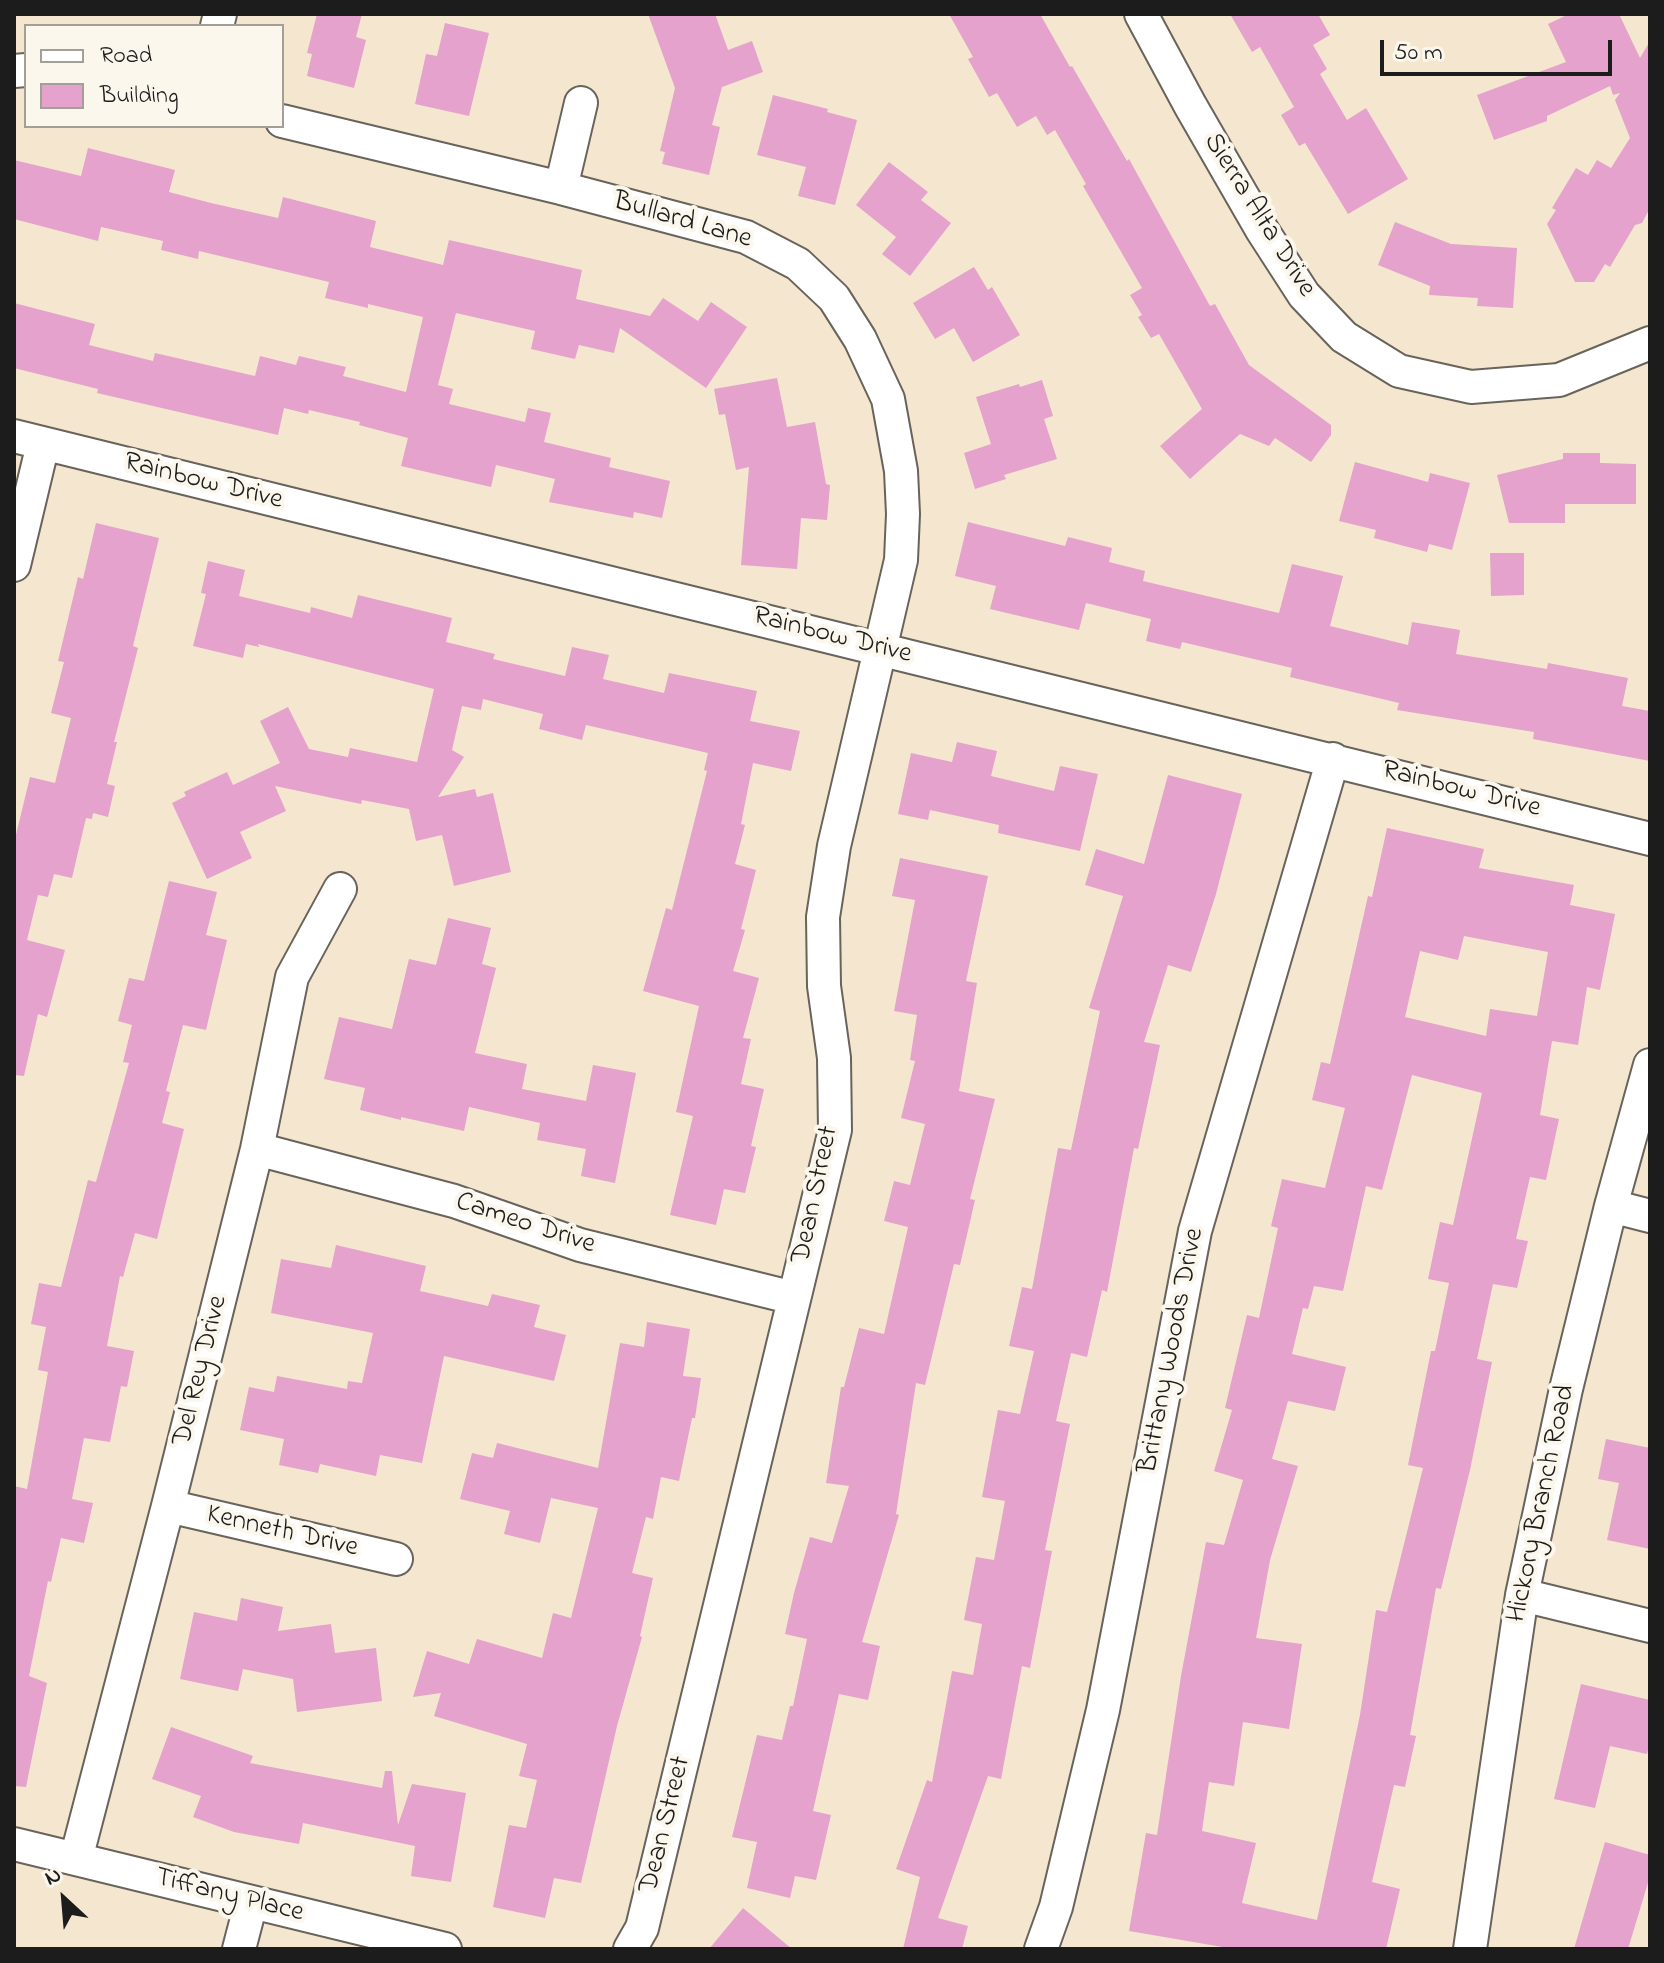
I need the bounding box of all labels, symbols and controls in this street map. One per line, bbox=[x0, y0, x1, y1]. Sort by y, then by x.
legend bbox=[24, 24, 284, 128]
scale bar bbox=[1384, 24, 1616, 74]
text: 50 m bbox=[1394, 36, 1443, 71]
text: Road bbox=[100, 39, 152, 74]
text: Building bbox=[100, 79, 179, 114]
street label: Sierra Alta Drive bbox=[1194, 128, 1322, 304]
street label: Bullard Lane bbox=[609, 186, 755, 258]
street label: Rainbow Drive bbox=[120, 447, 286, 519]
street label: Rainbow Drive bbox=[749, 601, 915, 673]
street label: Rainbow Drive bbox=[1378, 755, 1544, 827]
street label: Dean Street bbox=[786, 1123, 848, 1267]
street label: Cameo Drive bbox=[451, 1187, 599, 1263]
street label: Brittany Woods Drive bbox=[1133, 1226, 1213, 1476]
street label: Del Rey Drive bbox=[167, 1292, 237, 1450]
street label: Hickory Branch Road bbox=[1501, 1382, 1585, 1626]
street label: Kenneth Drive bbox=[203, 1499, 361, 1567]
street label: Dean Street bbox=[634, 1753, 700, 1897]
north arrow bbox=[24, 1859, 104, 1939]
text: N bbox=[40, 1860, 67, 1895]
street label: Tiffany Place bbox=[151, 1862, 307, 1932]

